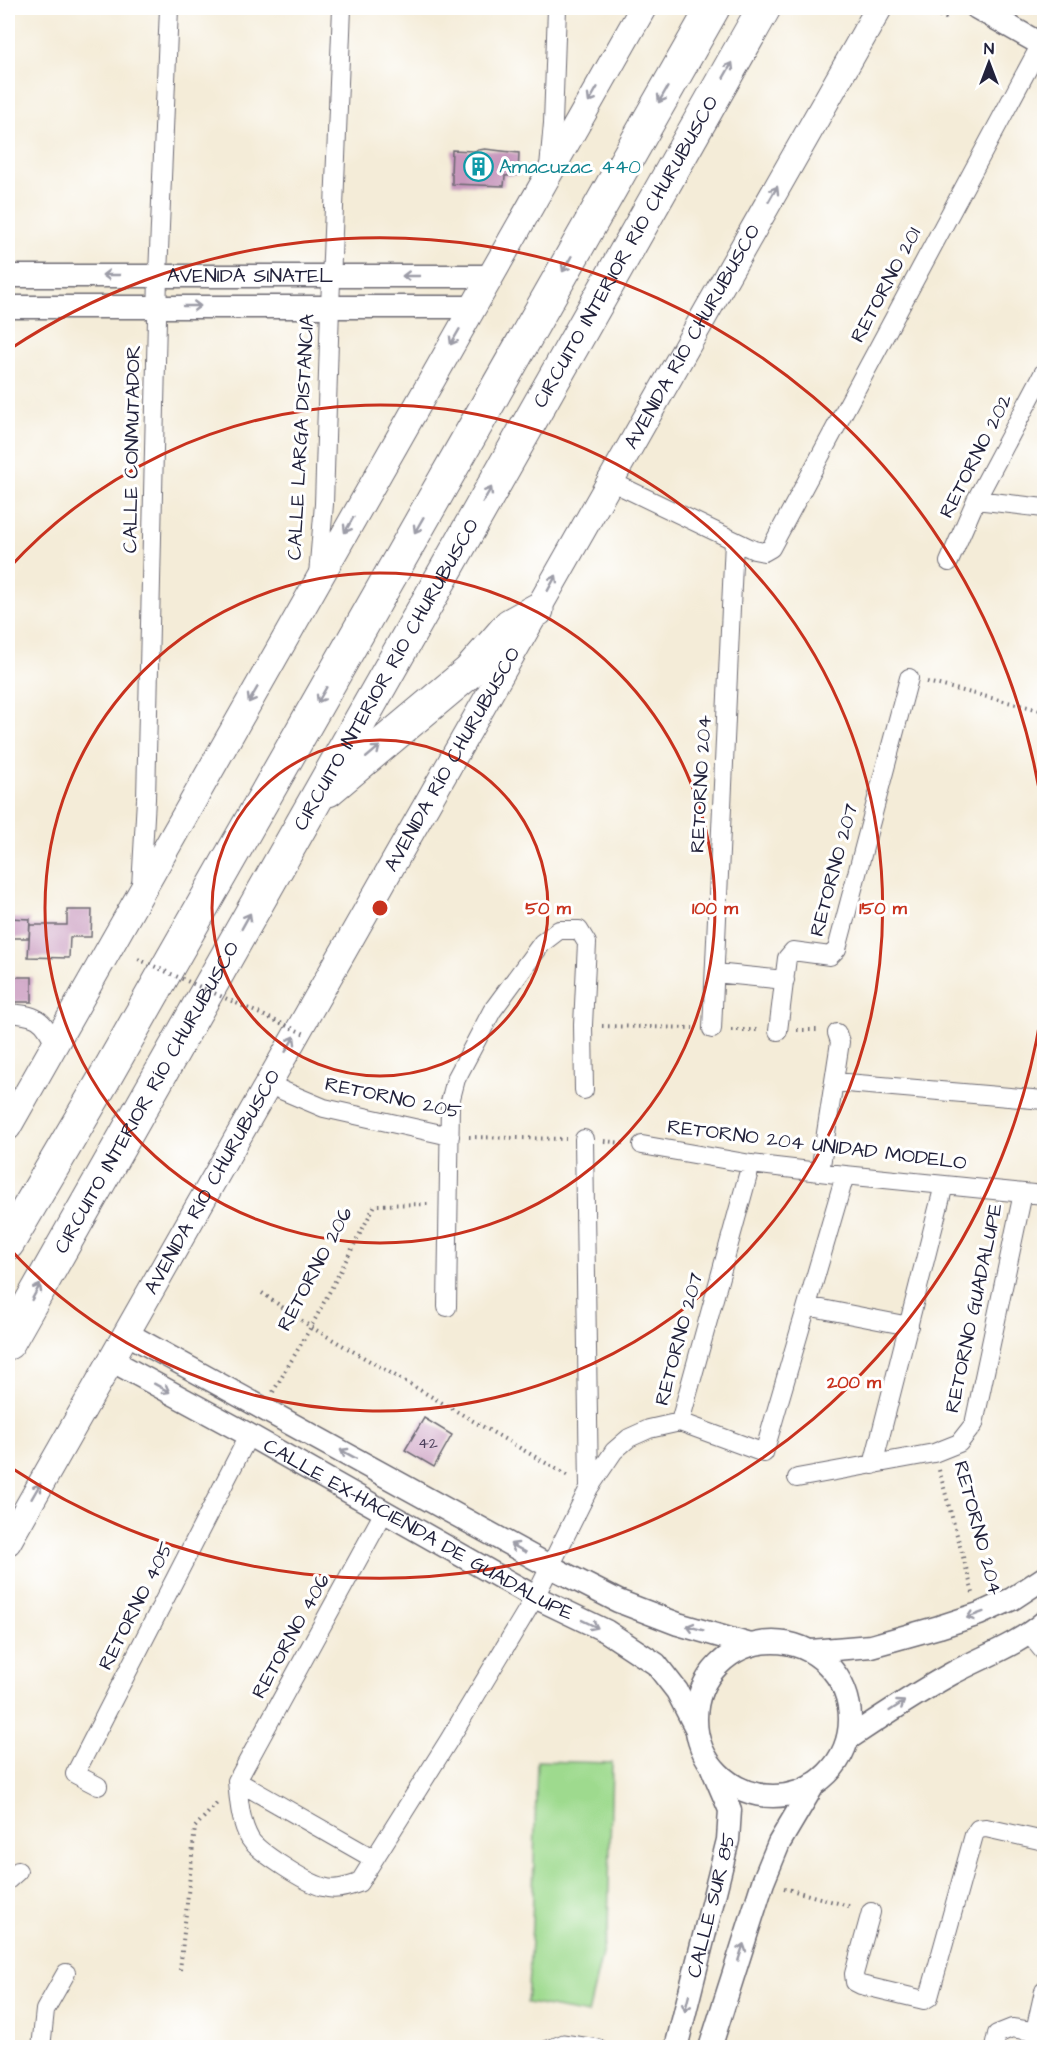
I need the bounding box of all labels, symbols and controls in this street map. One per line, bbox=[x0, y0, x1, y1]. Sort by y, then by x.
north arrow bbox=[959, 33, 1019, 93]
text: N bbox=[984, 38, 994, 60]
one-way arrow bbox=[723, 62, 735, 79]
one-way arrow bbox=[587, 86, 599, 103]
one-way arrow bbox=[657, 86, 669, 103]
street label: CIRCUITO INTERIOR RÍO CHURUBUSCO bbox=[526, 91, 725, 413]
building icon: Amacuzac 440 bbox=[462, 151, 494, 183]
place label: Amacuzac 440 bbox=[499, 153, 641, 181]
one-way arrow bbox=[767, 186, 779, 203]
street label: AVENIDA RÍO CHURUBUSCO bbox=[617, 219, 767, 454]
street label: RETORNO 201 bbox=[844, 222, 928, 348]
one-way arrow bbox=[561, 255, 572, 273]
street label: AVENIDA SINATEL bbox=[167, 262, 333, 290]
one-way arrow bbox=[101, 269, 121, 281]
one-way arrow bbox=[401, 270, 421, 282]
one-way arrow bbox=[181, 300, 201, 312]
street label: CALLE LARGA DISTANCIA bbox=[281, 313, 321, 561]
one-way arrow bbox=[449, 328, 461, 345]
street label: CALLE CONMUTADOR bbox=[116, 345, 148, 553]
street label: RETORNO 202 bbox=[933, 389, 1020, 523]
one-way arrow bbox=[481, 487, 493, 504]
street label: CIRCUITO INTERIOR RÍO CHURUBUSCO bbox=[287, 514, 486, 836]
one-way arrow bbox=[343, 516, 355, 533]
one-way arrow bbox=[413, 516, 425, 533]
one-way arrow bbox=[547, 574, 559, 591]
street label: AVENIDA RÍO CHURUBUSCO bbox=[377, 642, 527, 877]
one-way arrow bbox=[247, 686, 259, 703]
one-way arrow bbox=[316, 686, 328, 703]
street label: RETORNO 204 bbox=[683, 714, 719, 854]
one-way arrow bbox=[365, 745, 380, 759]
street label: RETORNO 207 bbox=[803, 800, 865, 940]
text: 50 m bbox=[525, 896, 572, 921]
text: 100 m bbox=[692, 896, 739, 921]
text: 150 m bbox=[859, 896, 908, 921]
centre of rings bbox=[370, 898, 390, 918]
one-way arrow bbox=[240, 913, 252, 930]
street label: CIRCUITO INTERIOR RÍO CHURUBUSCO bbox=[47, 937, 246, 1259]
one-way arrow bbox=[284, 1036, 296, 1053]
street label: AVENIDA RÍO CHURUBUSCO bbox=[137, 1065, 287, 1299]
street label: RETORNO 205 bbox=[322, 1070, 464, 1126]
street label: RETORNO 204 UNIDAD MODELO bbox=[666, 1113, 968, 1177]
street label: RETORNO GUADALUPE bbox=[938, 1201, 1010, 1415]
street label: RETORNO 206 bbox=[271, 1202, 360, 1336]
street label: RETORNO 207 bbox=[648, 1269, 710, 1409]
one-way arrow bbox=[31, 1283, 42, 1301]
text: 200 m bbox=[826, 1370, 882, 1395]
one-way arrow bbox=[153, 1382, 170, 1394]
street label: CALLE EX-HACIENDA DE GUADALUPE bbox=[258, 1432, 578, 1627]
house number: 42 bbox=[418, 1432, 438, 1454]
one-way arrow bbox=[339, 1447, 356, 1459]
street label: RETORNO 204 bbox=[947, 1458, 1009, 1599]
one-way arrow bbox=[31, 1483, 43, 1500]
street label: RETORNO 405 bbox=[92, 1537, 180, 1675]
one-way arrow bbox=[510, 1542, 527, 1554]
street label: RETORNO 406 bbox=[245, 1568, 337, 1704]
one-way arrow bbox=[966, 1610, 984, 1621]
one-way arrow bbox=[581, 1618, 599, 1630]
one-way arrow bbox=[686, 1622, 705, 1634]
one-way arrow bbox=[888, 1700, 905, 1713]
street label: CALLE SUR 85 bbox=[680, 1830, 743, 1981]
one-way arrow bbox=[736, 1943, 747, 1962]
one-way arrow bbox=[681, 1993, 693, 2012]

